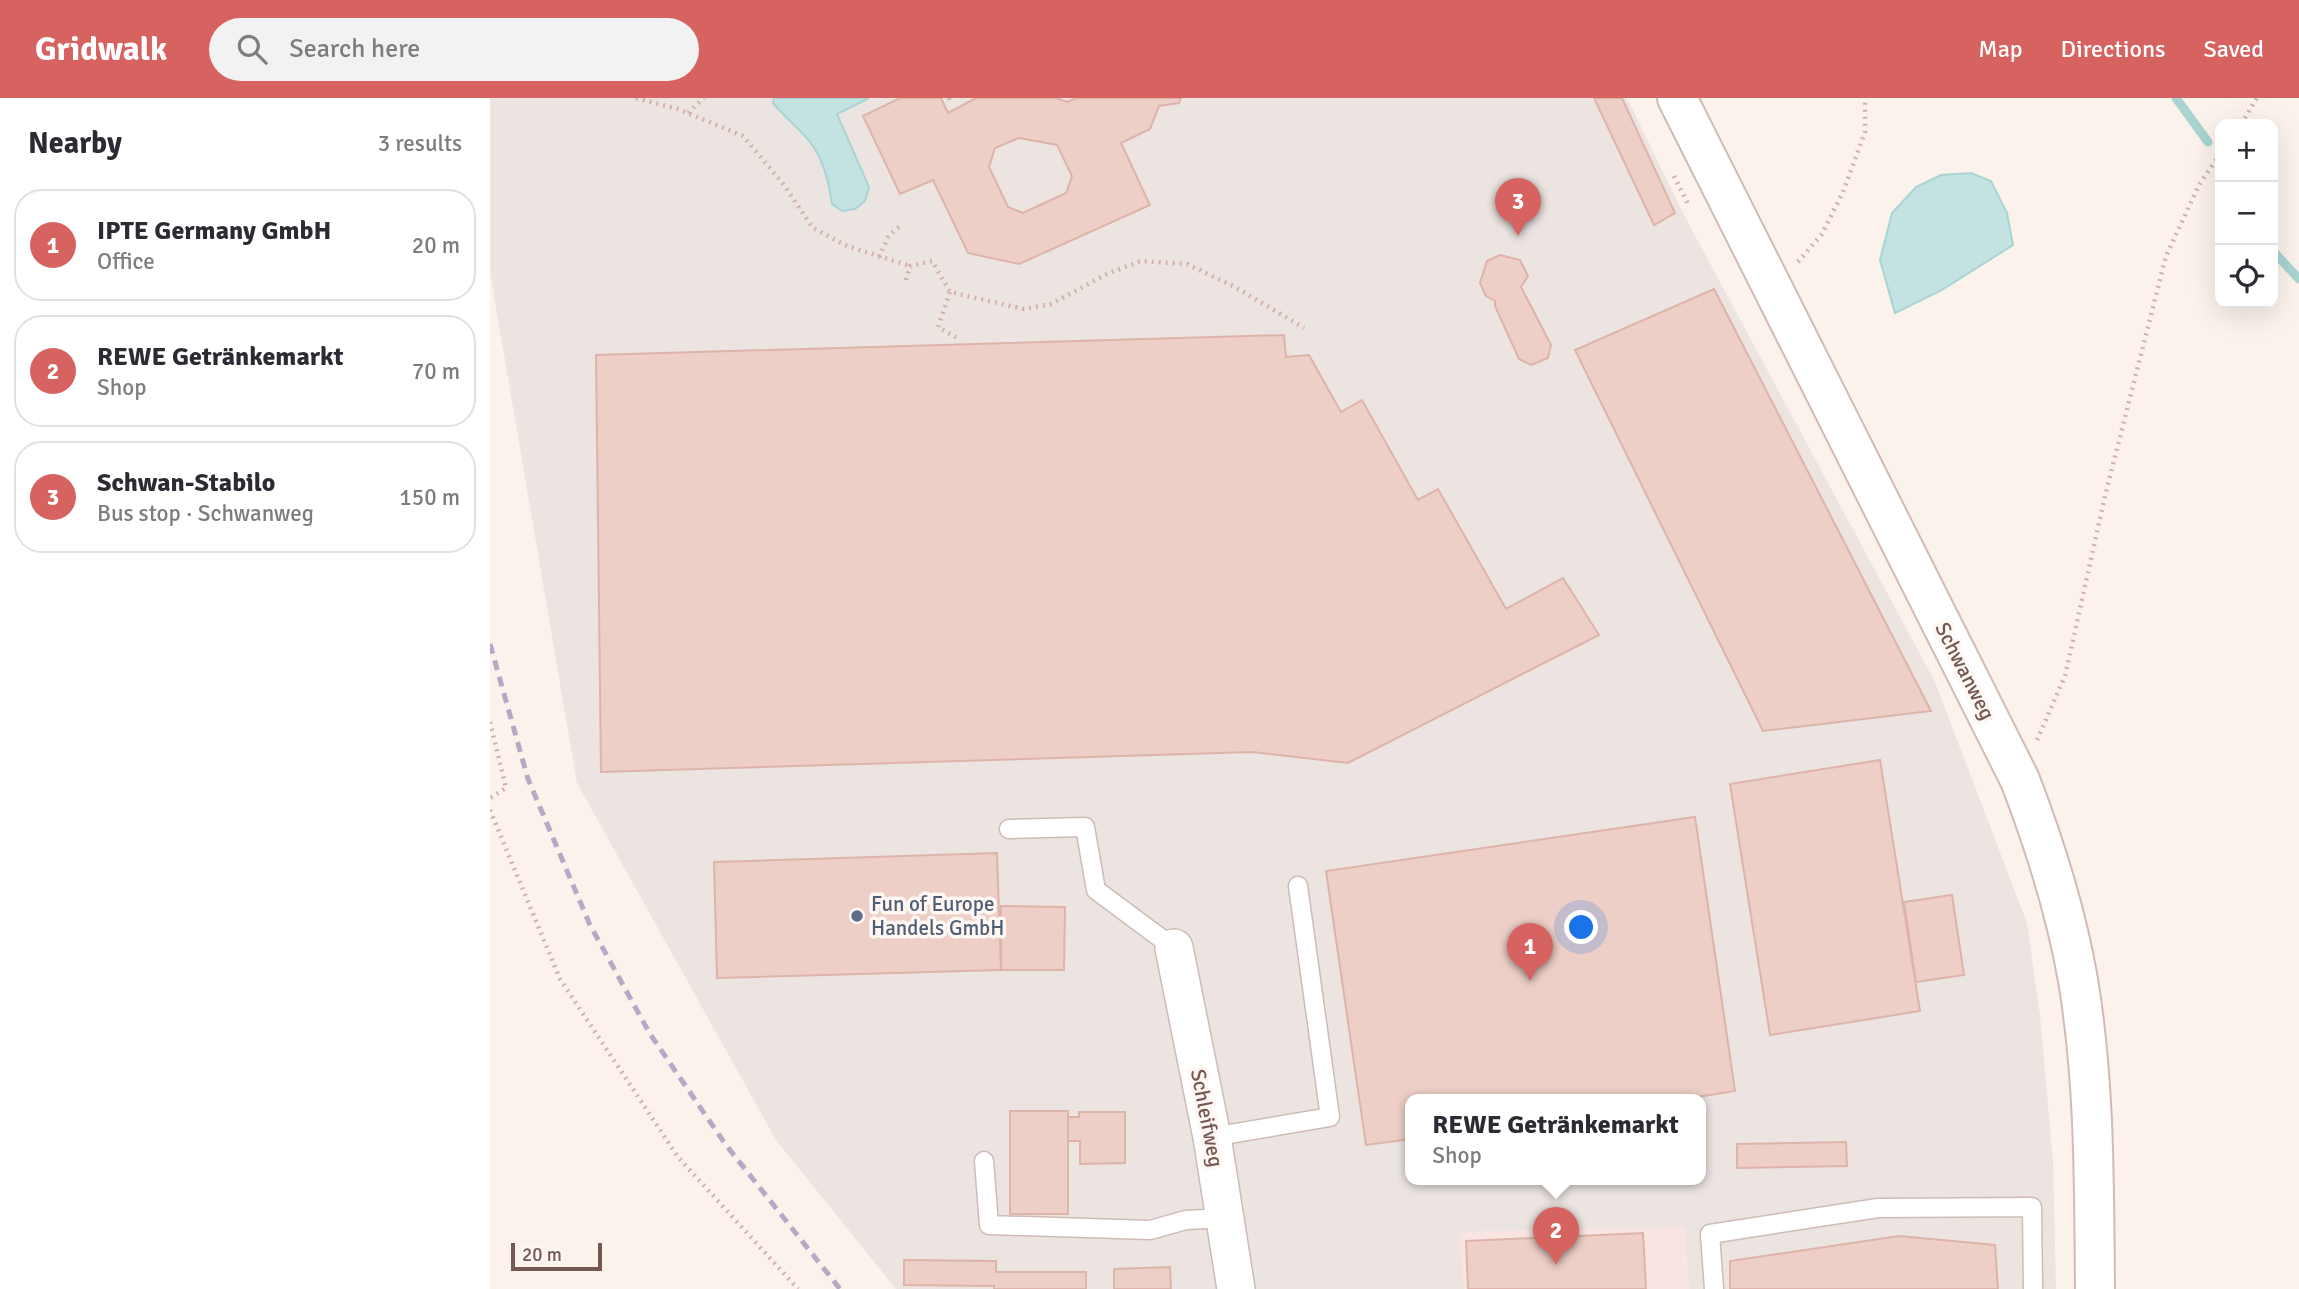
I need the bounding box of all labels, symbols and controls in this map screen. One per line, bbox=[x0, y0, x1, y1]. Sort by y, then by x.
search box bbox=[209, 18, 699, 81]
text: Gridwalk bbox=[35, 29, 167, 70]
icon: search bbox=[233, 30, 271, 68]
text: Search here bbox=[289, 33, 420, 65]
text: Map bbox=[1978, 34, 2023, 64]
text: Directions bbox=[2061, 34, 2166, 64]
text: Saved bbox=[2204, 34, 2264, 64]
map controls bbox=[2215, 119, 2278, 308]
button: + bbox=[2215, 119, 2278, 182]
text: Nearby bbox=[28, 125, 122, 162]
text: 3 results bbox=[378, 129, 462, 158]
pin: 3 bbox=[1495, 178, 1541, 236]
button: − bbox=[2215, 182, 2278, 245]
text: IPTE Germany GmbH bbox=[97, 215, 331, 247]
text: 1 bbox=[47, 231, 59, 260]
text: 20 m bbox=[412, 231, 460, 260]
button: locate bbox=[2215, 245, 2278, 308]
text: Office bbox=[97, 247, 155, 276]
text: REWE Getränkemarkt bbox=[97, 341, 343, 373]
text: 2 bbox=[47, 357, 59, 386]
text: 70 m bbox=[412, 357, 460, 386]
text: Shop bbox=[97, 373, 146, 402]
text: Schwan-Stabilo bbox=[97, 467, 275, 499]
text: 3 bbox=[47, 483, 59, 512]
text: 150 m bbox=[399, 483, 460, 512]
text: Bus stop · Schwanweg bbox=[97, 499, 314, 528]
street label: Schwanweg bbox=[1929, 618, 2001, 724]
place label: Fun of Europe Handels GmbH bbox=[871, 891, 1004, 941]
marker: Fun of Europe Handels GmbH bbox=[849, 908, 865, 924]
your location bbox=[1564, 910, 1598, 944]
pin: 1 bbox=[1507, 923, 1553, 981]
street label: Schleifweg bbox=[1185, 1067, 1229, 1169]
popup bbox=[1405, 1094, 1706, 1185]
text: REWE Getränkemarkt bbox=[1432, 1109, 1679, 1141]
text: Shop bbox=[1432, 1141, 1482, 1170]
pin: 2 bbox=[1533, 1207, 1579, 1265]
scale bar bbox=[511, 1240, 602, 1272]
text: 20 m bbox=[522, 1243, 562, 1267]

